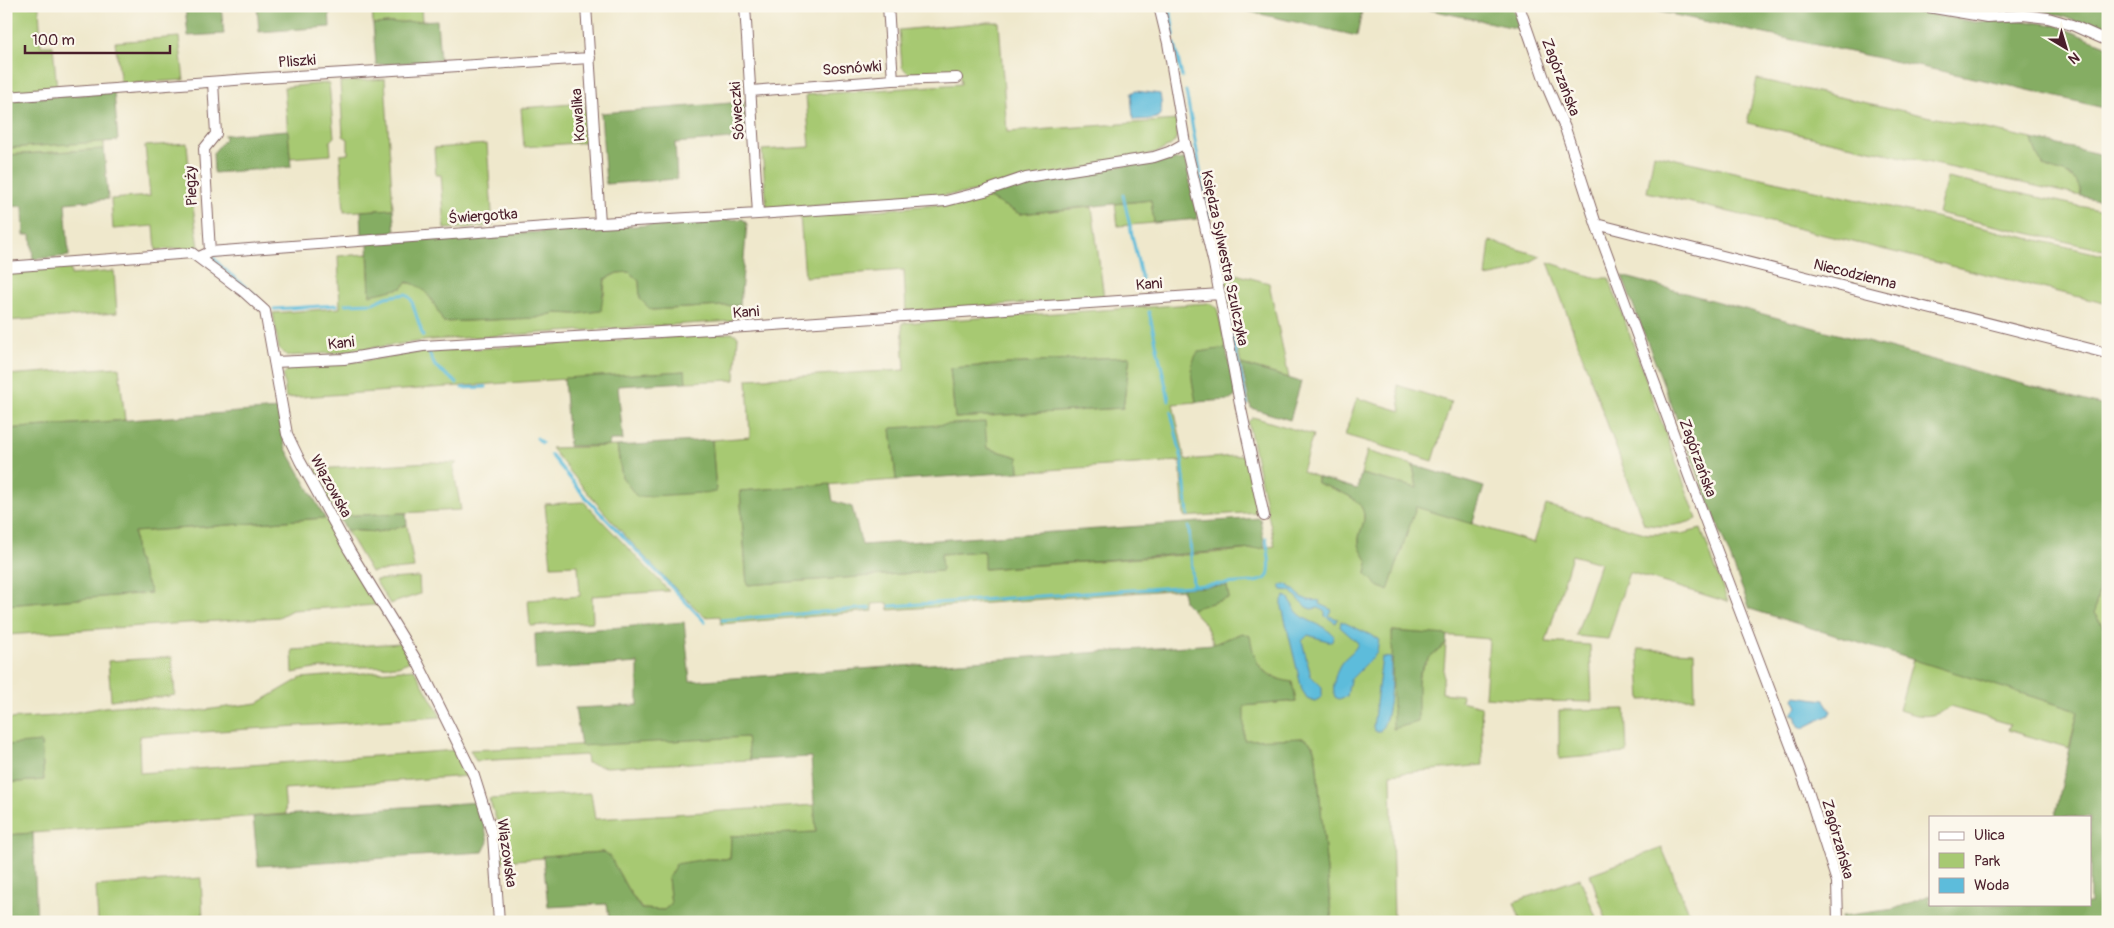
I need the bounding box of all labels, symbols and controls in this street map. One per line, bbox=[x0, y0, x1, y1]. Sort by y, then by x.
scale bar bbox=[25, 22, 170, 54]
north arrow bbox=[2042, 22, 2092, 72]
text: 100 m bbox=[32, 31, 75, 50]
street label: Zagórzańska bbox=[1537, 36, 1584, 119]
text: N bbox=[2065, 48, 2083, 67]
street label: Pliszki bbox=[277, 51, 317, 72]
street label: Sosnówki bbox=[822, 57, 883, 80]
street label: Sóweczki bbox=[726, 81, 749, 141]
street label: Kowalika bbox=[567, 88, 590, 142]
street label: Piegży bbox=[181, 165, 202, 207]
street label: Księdza Sylwestra Szulczyka bbox=[1197, 169, 1252, 348]
street label: Świergotka bbox=[448, 205, 518, 228]
street label: Niecodzienna bbox=[1811, 255, 1898, 294]
street label: Kani bbox=[1135, 274, 1163, 295]
street label: Kani bbox=[732, 302, 760, 323]
street label: Kani bbox=[327, 333, 356, 354]
street label: Zagórzańska bbox=[1675, 417, 1720, 500]
street label: Wiązowska bbox=[306, 451, 356, 521]
street label: Zagórzańska bbox=[1817, 797, 1858, 881]
legend bbox=[1929, 816, 2092, 906]
street label: Wiązowska bbox=[492, 818, 521, 889]
text: Ulica bbox=[1974, 826, 2005, 845]
text: Park bbox=[1974, 852, 2001, 871]
text: Woda bbox=[1974, 876, 2009, 895]

